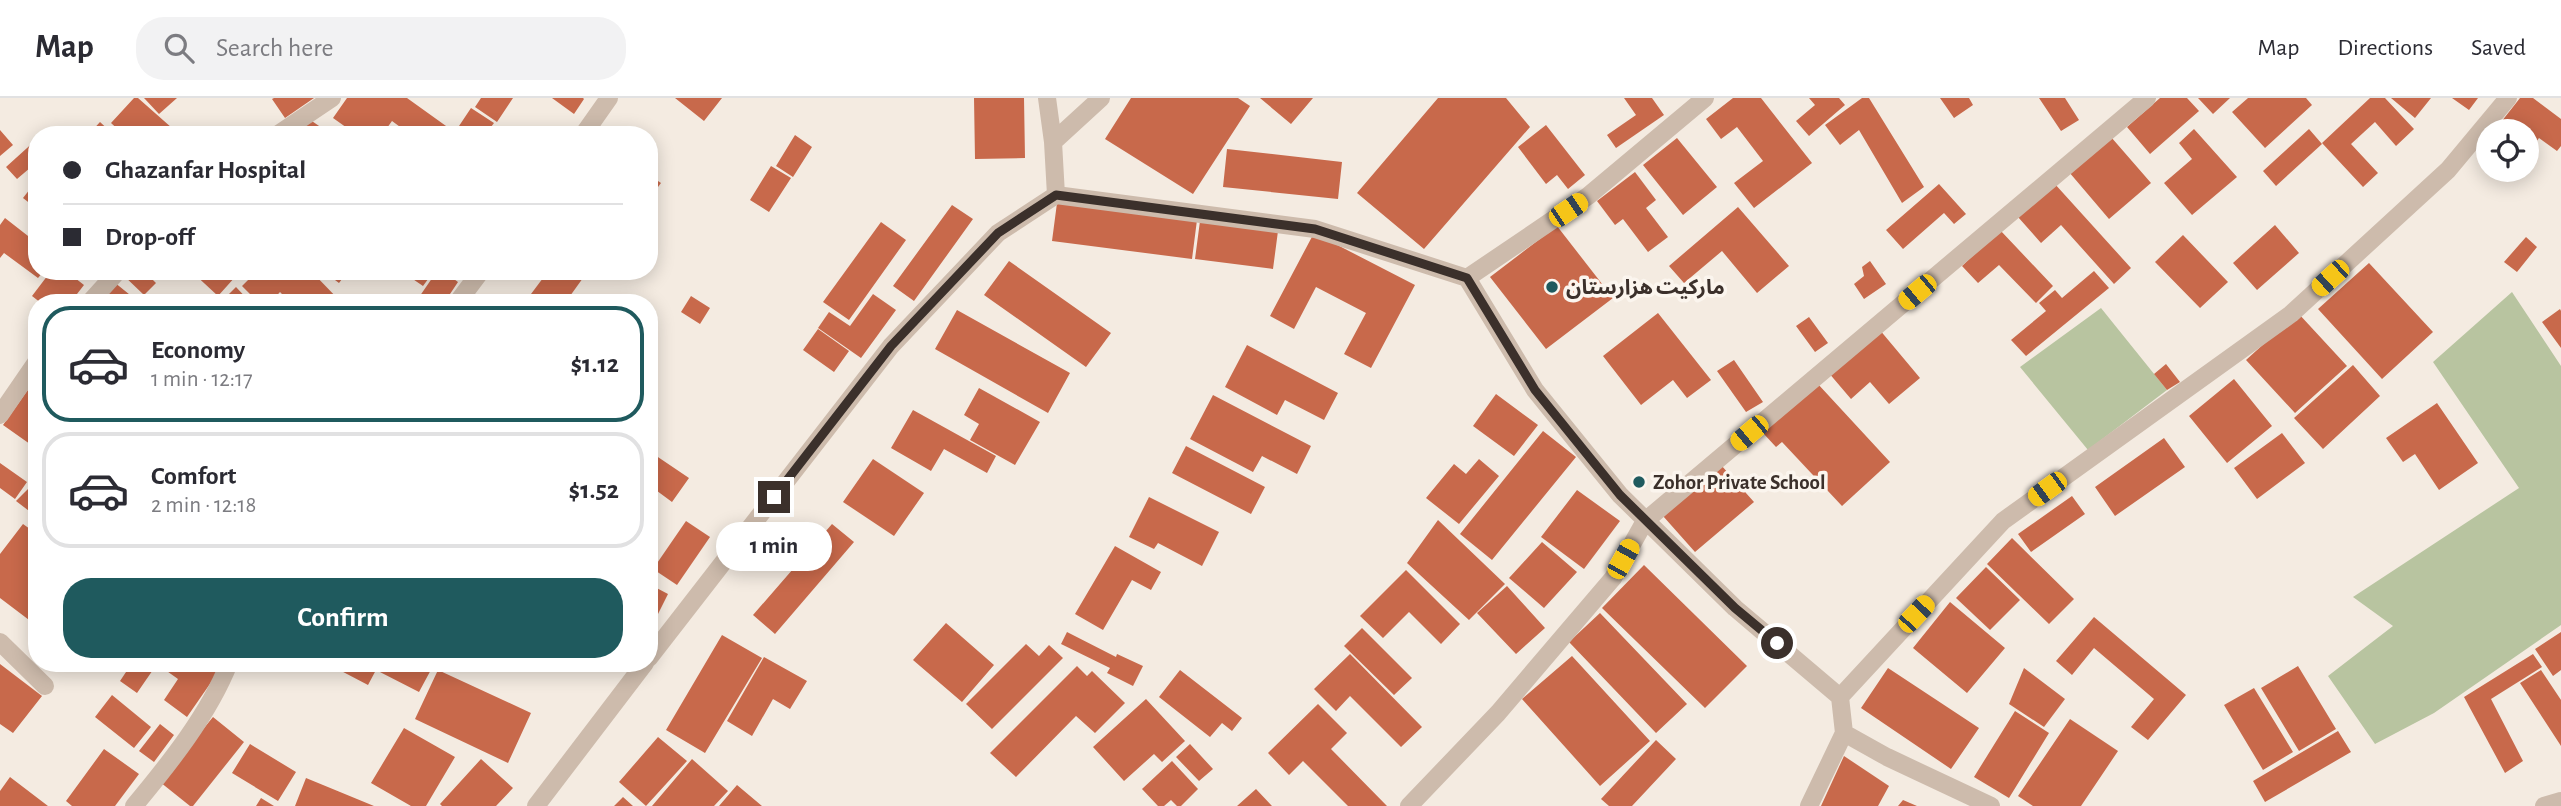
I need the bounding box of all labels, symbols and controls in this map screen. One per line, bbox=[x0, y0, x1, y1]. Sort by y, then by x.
search box bbox=[136, 17, 626, 80]
icon: search bbox=[160, 29, 198, 67]
text: Map bbox=[35, 31, 94, 64]
text: Search here bbox=[216, 35, 334, 61]
text: Map bbox=[2257, 36, 2299, 60]
text: Directions bbox=[2337, 36, 2433, 60]
text: Saved bbox=[2471, 36, 2526, 60]
map controls bbox=[2476, 119, 2539, 182]
button: locate bbox=[2476, 119, 2539, 182]
text: Ghazanfar Hospital bbox=[105, 157, 306, 183]
car bbox=[1545, 190, 1592, 230]
text: Drop-off bbox=[105, 224, 194, 250]
car bbox=[2308, 256, 2353, 300]
car bbox=[1895, 270, 1940, 314]
place label: مارکیت هزارستان bbox=[1566, 277, 1725, 299]
marker: مارکیت هزارستان bbox=[1544, 279, 1560, 295]
icon: car bbox=[67, 333, 130, 396]
text: Economy bbox=[151, 337, 245, 363]
text: $1.12 bbox=[570, 351, 619, 377]
text: 1 min · 12:17 bbox=[151, 368, 253, 391]
car bbox=[1727, 411, 1772, 455]
icon: car bbox=[67, 459, 130, 522]
text: Comfort bbox=[151, 463, 236, 489]
car bbox=[2024, 468, 2071, 510]
place label: Zohor Private School bbox=[1653, 472, 1826, 493]
marker: Zohor Private School bbox=[1631, 474, 1647, 490]
text: $1.52 bbox=[569, 477, 619, 503]
route end bbox=[758, 481, 790, 513]
text: 2 min · 12:18 bbox=[151, 494, 256, 517]
callout: 1 min bbox=[716, 522, 832, 570]
text: 1 min bbox=[750, 535, 798, 558]
car bbox=[1604, 536, 1643, 582]
button: Confirm bbox=[63, 578, 623, 658]
car bbox=[1894, 591, 1939, 637]
route start bbox=[1761, 627, 1793, 659]

